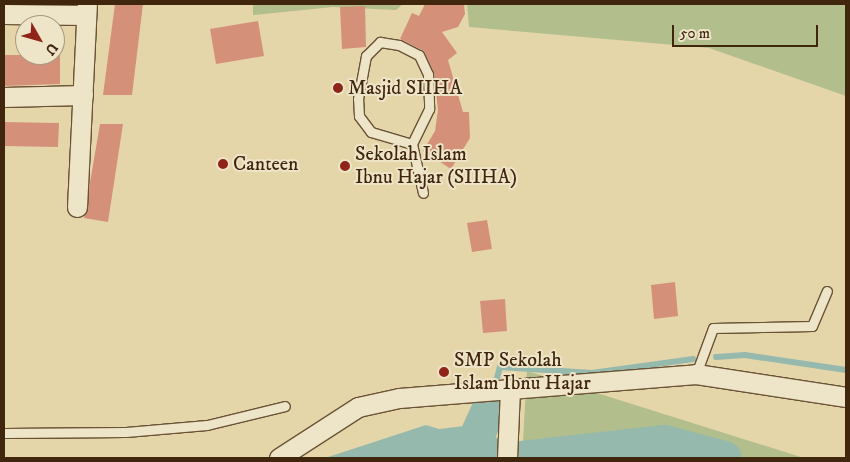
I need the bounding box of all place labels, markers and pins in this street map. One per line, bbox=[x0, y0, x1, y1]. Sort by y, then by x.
place label: Masjid SIIHA bbox=[348, 76, 462, 100]
marker: Masjid SIIHA bbox=[332, 82, 344, 94]
place label: Sekolah Islam Ibnu Hajar (SIIHA) bbox=[355, 142, 517, 189]
place label: Canteen bbox=[233, 152, 299, 176]
marker: Canteen bbox=[217, 158, 229, 170]
marker: Sekolah Islam Ibnu Hajar (SIIHA) bbox=[339, 160, 351, 172]
place label: SMP Sekolah Islam Ibnu Hajar bbox=[454, 349, 591, 396]
marker: SMP Sekolah Islam Ibnu Hajar bbox=[438, 366, 450, 378]

